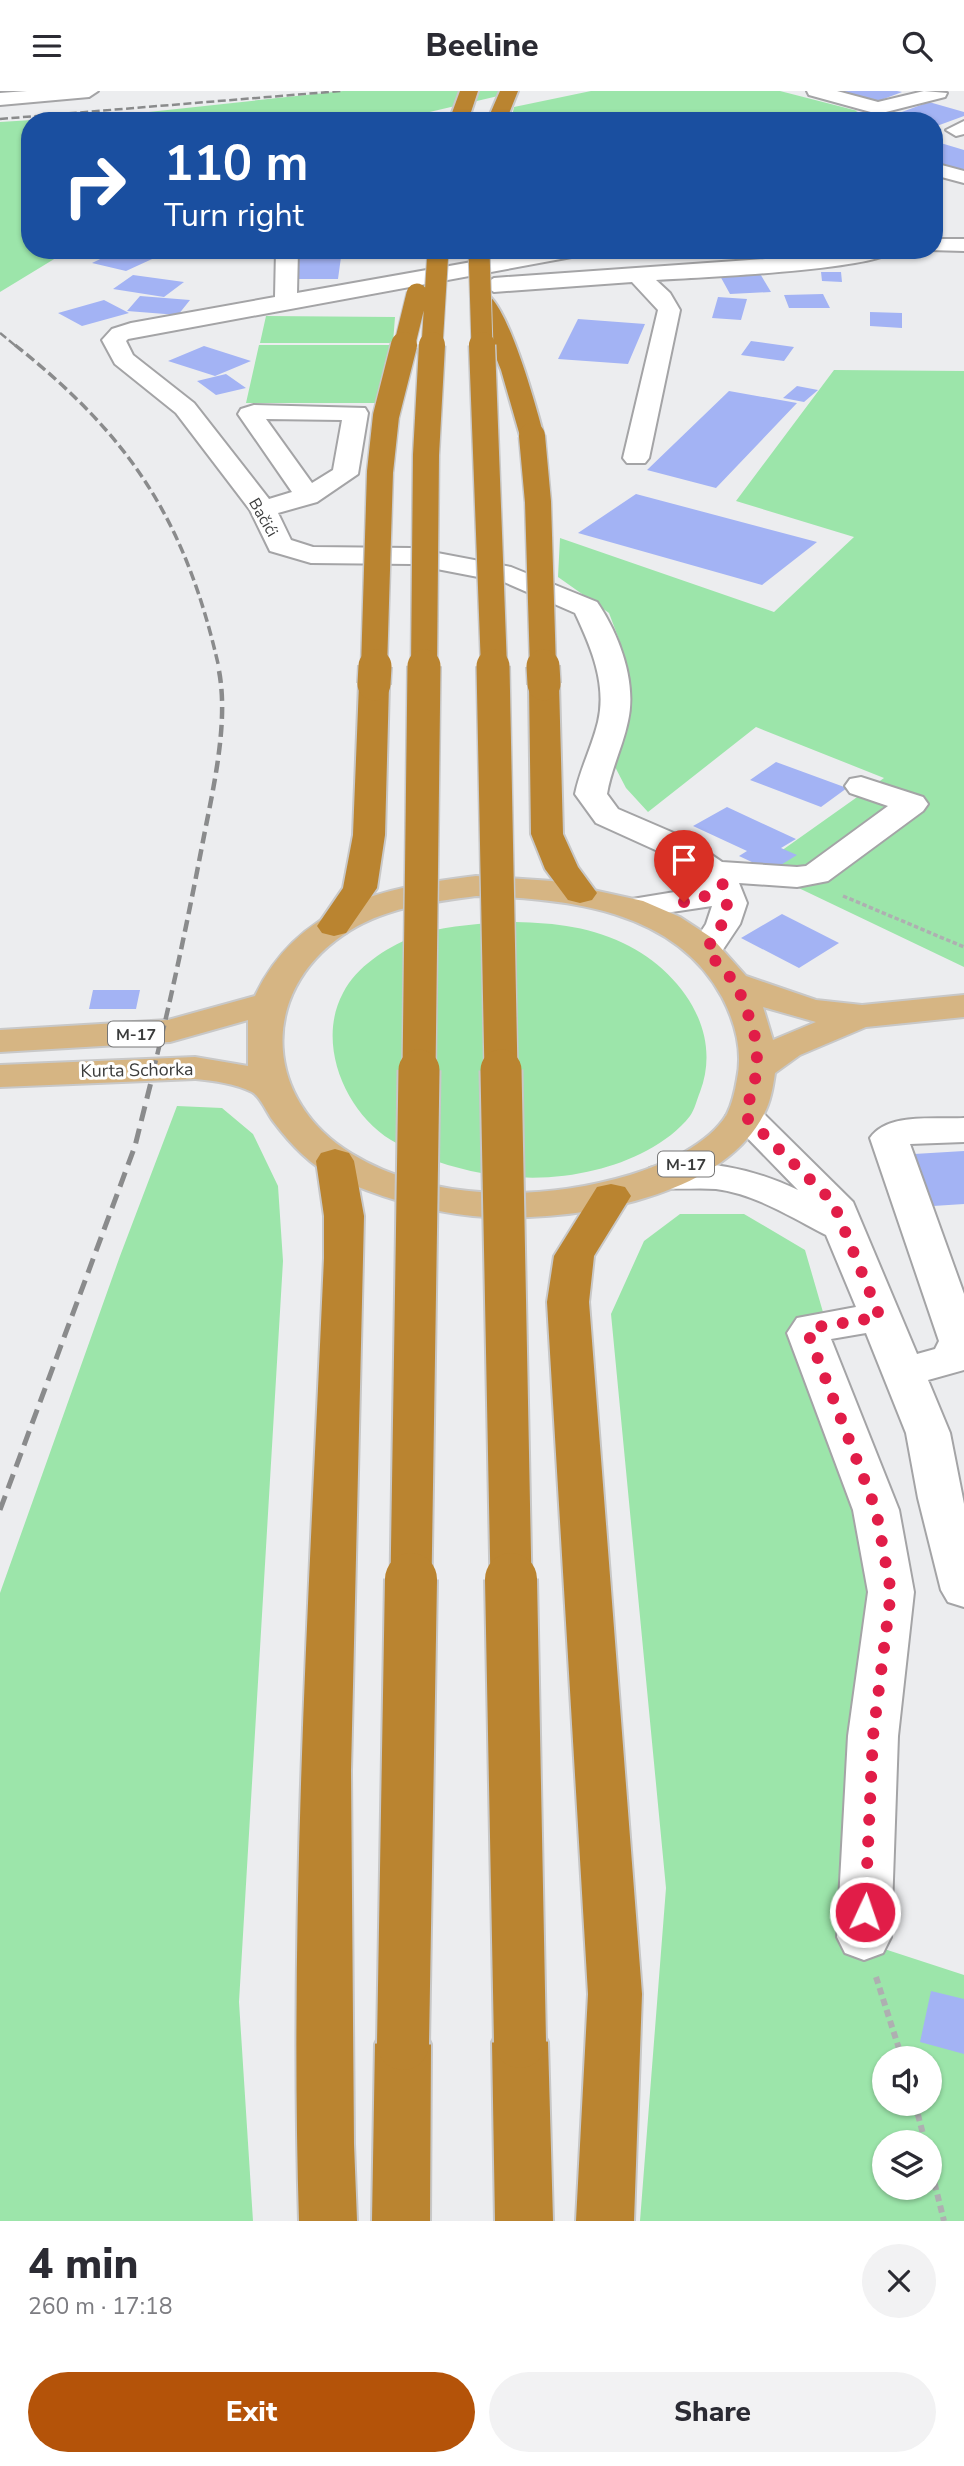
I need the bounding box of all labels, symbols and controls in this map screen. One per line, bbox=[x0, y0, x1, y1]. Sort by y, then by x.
text: Beeline bbox=[425, 24, 539, 67]
icon: menu bbox=[28, 27, 66, 65]
icon: search bbox=[898, 27, 936, 65]
text: 110 m bbox=[164, 130, 308, 197]
icon: right bbox=[49, 140, 140, 231]
text: Turn right bbox=[164, 194, 304, 237]
street label: Bačići bbox=[243, 494, 283, 541]
pin bbox=[654, 830, 714, 902]
icon: arrive bbox=[665, 841, 703, 879]
road number: M-17 bbox=[108, 1022, 164, 1047]
street label: Kurta Schorka bbox=[80, 1057, 194, 1083]
road number: M-17 bbox=[658, 1151, 714, 1177]
position arrow bbox=[828, 1875, 902, 1949]
map controls bbox=[872, 2046, 942, 2200]
button: sound bbox=[872, 2046, 942, 2116]
button: layers bbox=[872, 2130, 942, 2200]
text: 4 min bbox=[28, 2236, 138, 2293]
button: close bbox=[862, 2244, 936, 2318]
text: 260 m · 17:18 bbox=[28, 2291, 173, 2322]
button: Exit bbox=[28, 2372, 475, 2452]
button: Share bbox=[489, 2372, 936, 2452]

